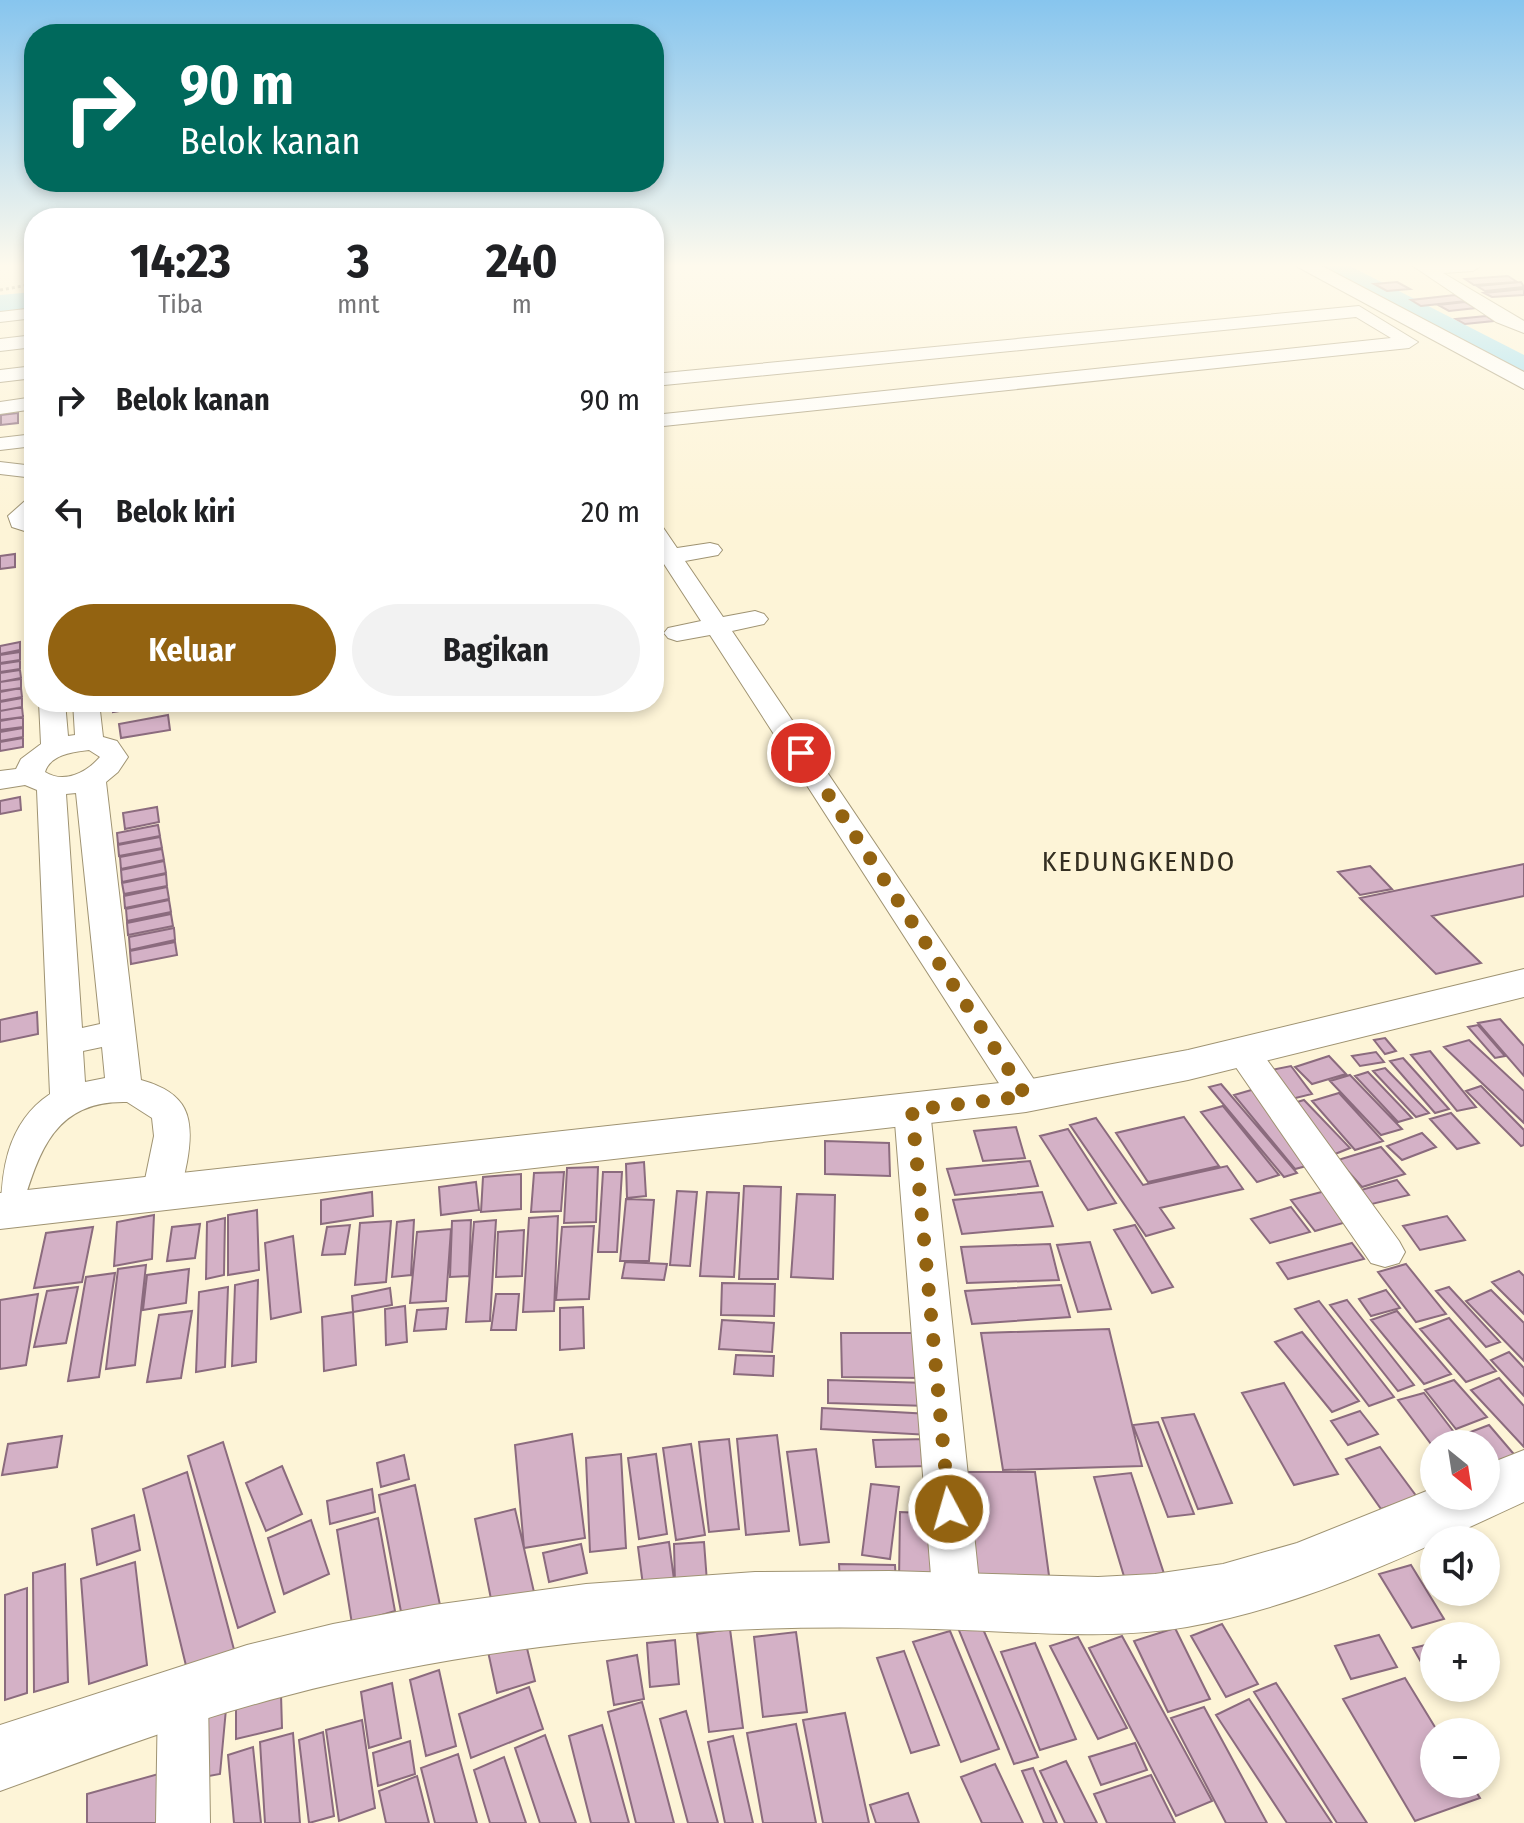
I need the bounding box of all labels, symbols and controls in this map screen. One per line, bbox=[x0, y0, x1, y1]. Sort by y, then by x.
text: 90 m bbox=[180, 52, 294, 119]
icon: right bbox=[48, 56, 152, 160]
text: Belok kanan bbox=[180, 120, 360, 164]
text: 14:23 bbox=[130, 232, 231, 290]
text: 3 bbox=[347, 232, 370, 290]
text: 240 bbox=[486, 232, 558, 290]
text: Tiba bbox=[158, 289, 203, 320]
text: mnt bbox=[337, 289, 379, 320]
text: m bbox=[512, 289, 532, 320]
icon: right bbox=[48, 378, 92, 422]
text: Belok kanan bbox=[116, 382, 270, 418]
text: 90 m bbox=[580, 382, 640, 418]
icon: left bbox=[48, 490, 92, 534]
text: Belok kiri bbox=[116, 494, 235, 530]
text: 20 m bbox=[581, 494, 640, 530]
button: Keluar bbox=[48, 604, 336, 696]
button: Bagikan bbox=[352, 604, 640, 696]
pin bbox=[767, 719, 835, 787]
icon: arrive bbox=[779, 731, 823, 775]
district label: KEDUNGKENDO bbox=[1042, 845, 1236, 878]
north arrow bbox=[1420, 1430, 1500, 1510]
map controls bbox=[1420, 1430, 1500, 1798]
position arrow bbox=[907, 1467, 991, 1551]
button: sound bbox=[1420, 1526, 1500, 1606]
button: + bbox=[1420, 1622, 1500, 1702]
button: − bbox=[1420, 1718, 1500, 1798]

